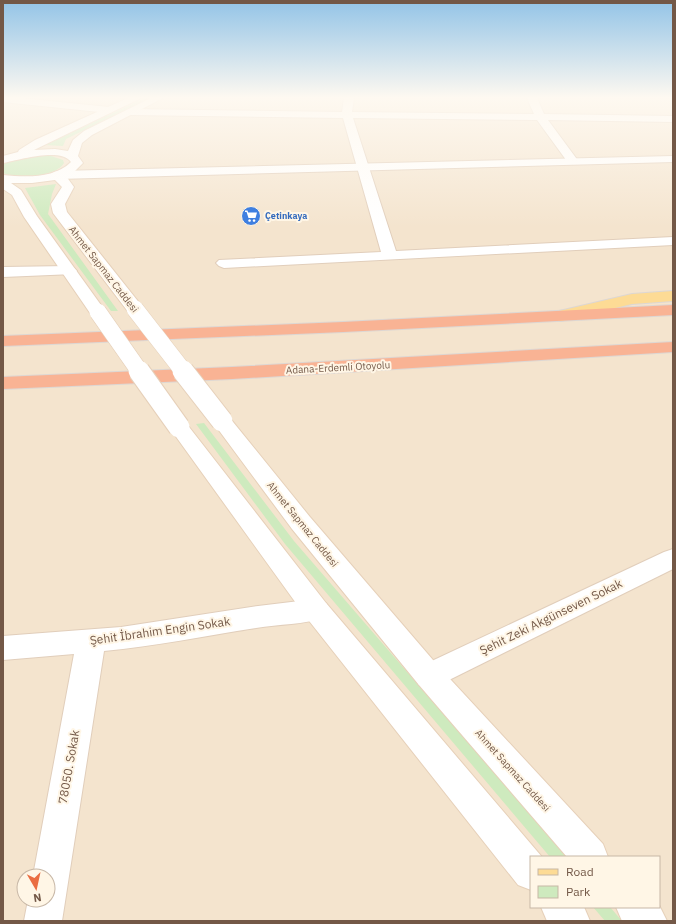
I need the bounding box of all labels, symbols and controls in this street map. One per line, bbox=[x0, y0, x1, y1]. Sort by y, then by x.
supermarket icon: Çetinkaya bbox=[240, 205, 262, 227]
place label: Çetinkaya bbox=[265, 210, 307, 221]
street label: Ahmet Sapmaz Caddesi bbox=[66, 223, 141, 315]
street label: Adana-Erdemli Otoyolu bbox=[285, 358, 391, 377]
street label: Ahmet Sapmaz Caddesi bbox=[264, 479, 341, 570]
street label: Şehit Zeki Akgünseven Sokak bbox=[477, 575, 625, 658]
street label: Şehit İbrahim Engin Sokak bbox=[89, 613, 232, 648]
street label: Ahmet Sapmaz Caddesi bbox=[472, 727, 553, 814]
street label: 78050. Sokak bbox=[55, 728, 83, 805]
legend bbox=[530, 856, 660, 908]
text: Road bbox=[566, 864, 594, 879]
north arrow bbox=[16, 868, 56, 908]
text: Park bbox=[566, 884, 591, 899]
text: N bbox=[33, 890, 43, 905]

